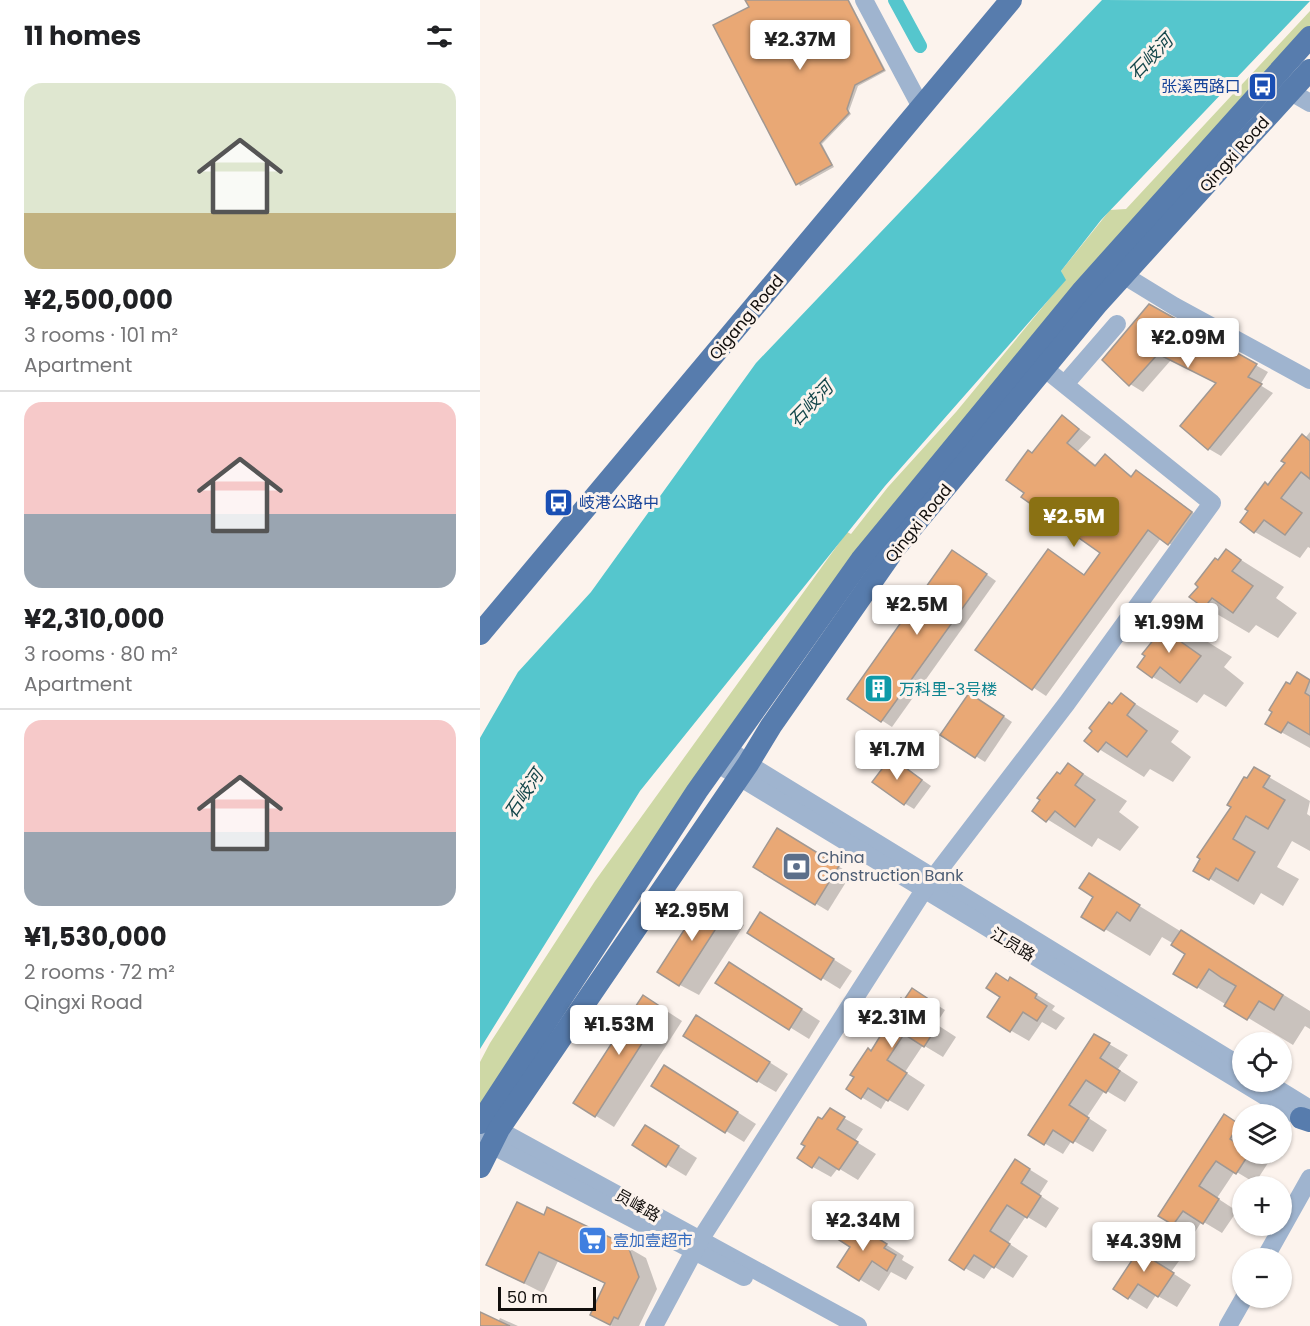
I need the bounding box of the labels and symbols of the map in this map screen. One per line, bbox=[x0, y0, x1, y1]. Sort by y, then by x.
pin: ¥2.37M bbox=[751, 20, 849, 71]
water label: 石岐河 bbox=[1123, 26, 1180, 85]
bus stop icon: 张溪西路口 bbox=[1246, 70, 1278, 102]
place label: 张溪西路口 bbox=[1161, 75, 1241, 98]
street label: Qingxi Road bbox=[1194, 111, 1275, 197]
street label: Qigang Road bbox=[704, 270, 789, 365]
pin: ¥2.09M bbox=[1139, 318, 1237, 369]
water label: 石岐河 bbox=[783, 373, 840, 432]
street label: Qingxi Road bbox=[880, 479, 957, 567]
bus stop icon: 岐港公路中 bbox=[542, 486, 574, 518]
place label: 岐港公路中 bbox=[579, 491, 659, 514]
pin: ¥2.5M bbox=[1032, 497, 1116, 548]
pin: ¥2.5M bbox=[875, 585, 959, 636]
pin: ¥1.99M bbox=[1120, 603, 1218, 654]
building icon: 万科里-3号楼 bbox=[862, 673, 894, 705]
place label: 万科里-3号楼 bbox=[899, 678, 997, 701]
pin: ¥1.7M bbox=[855, 730, 939, 781]
water label: 石岐河 bbox=[498, 762, 551, 823]
place label: China Construction Bank bbox=[817, 846, 964, 887]
bank icon: China Construction Bank bbox=[780, 850, 812, 882]
pin: ¥2.95M bbox=[643, 891, 741, 942]
street label: 江员路 bbox=[986, 922, 1039, 967]
pin: ¥2.31M bbox=[843, 998, 941, 1049]
pin: ¥1.53M bbox=[570, 1005, 668, 1056]
street label: 员峰路 bbox=[611, 1184, 664, 1227]
pin: ¥2.34M bbox=[814, 1201, 912, 1252]
pin: ¥4.39M bbox=[1095, 1222, 1193, 1273]
supermarket icon: 壹加壹超市 bbox=[576, 1224, 608, 1256]
place label: 壹加壹超市 bbox=[613, 1229, 693, 1252]
scale bar bbox=[498, 1284, 596, 1312]

